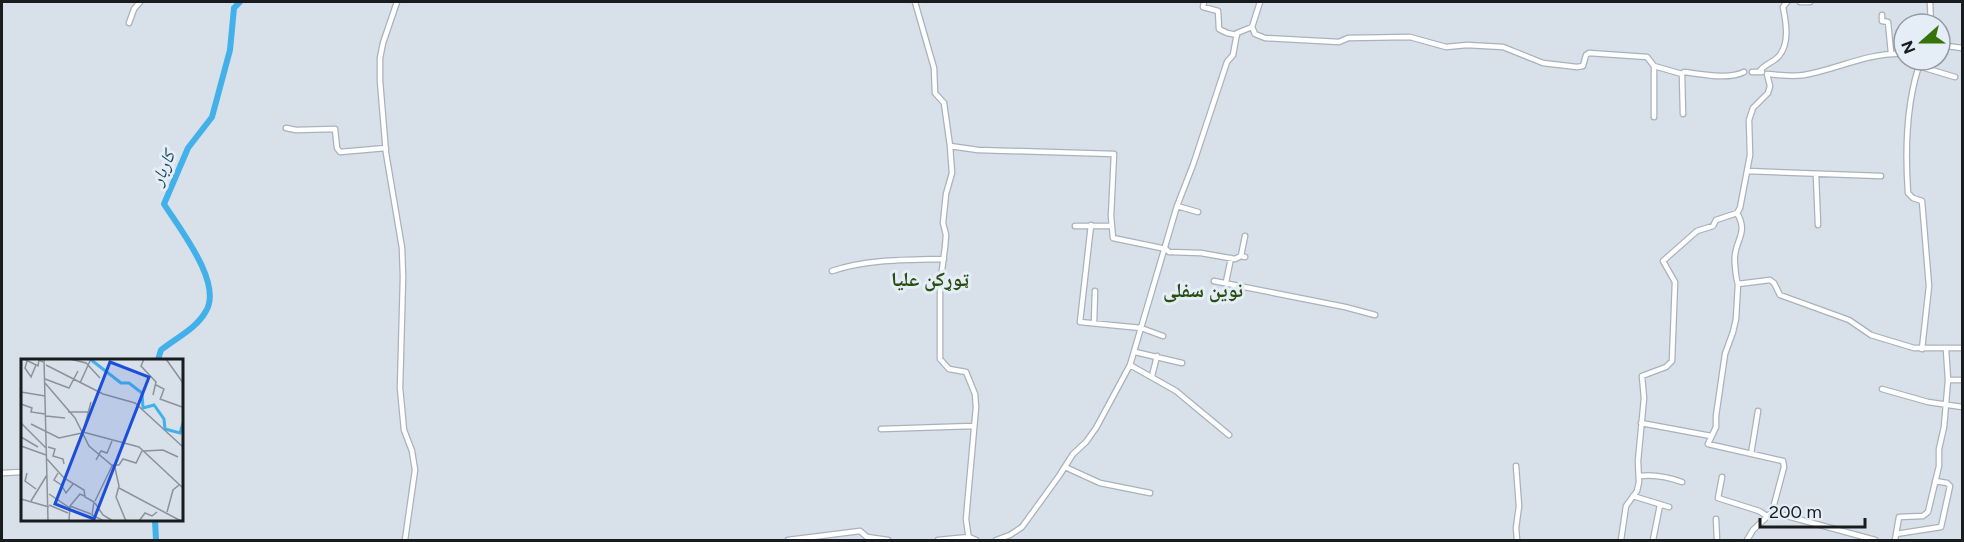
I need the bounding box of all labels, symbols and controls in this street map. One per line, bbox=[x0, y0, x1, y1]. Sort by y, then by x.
north arrow bbox=[1892, 12, 1952, 72]
text: N bbox=[1897, 38, 1920, 56]
water label: کاربار bbox=[145, 144, 181, 190]
district label: ټوړکن علیا bbox=[891, 267, 970, 292]
district label: نوین سفلى bbox=[1163, 278, 1243, 303]
inset map bbox=[21, 359, 183, 521]
scale bar bbox=[1760, 491, 1865, 529]
text: 200 m bbox=[1769, 501, 1822, 523]

